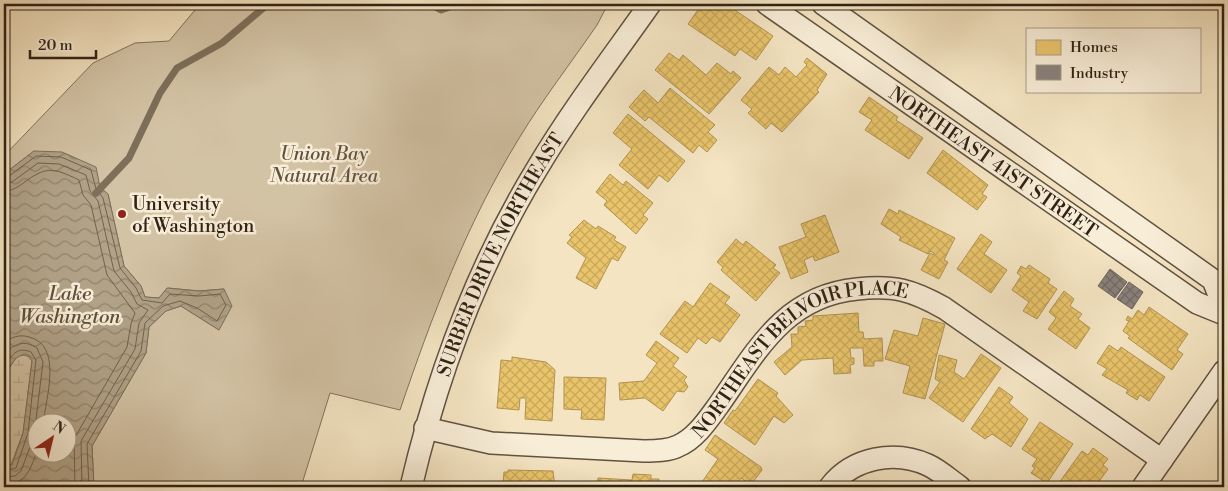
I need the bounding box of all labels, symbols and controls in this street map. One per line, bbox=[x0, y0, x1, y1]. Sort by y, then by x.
scale bar bbox=[30, 28, 96, 60]
legend bbox=[1026, 28, 1200, 92]
text: 20 m bbox=[38, 36, 73, 55]
text: Homes bbox=[1070, 38, 1118, 57]
text: Industry bbox=[1070, 64, 1129, 83]
street label: NORTHEAST 41ST STREET bbox=[884, 81, 1102, 243]
street label: SURBER DRIVE NORTHEAST bbox=[432, 128, 569, 380]
park label: Union Bay Natural Area bbox=[269, 142, 378, 188]
place label: University of Washington bbox=[132, 192, 254, 238]
marker: University of Washington bbox=[116, 208, 128, 220]
street label: NORTHEAST BELVOIR PLACE bbox=[687, 277, 911, 443]
water label: Lake Washington bbox=[19, 282, 121, 330]
north arrow bbox=[28, 414, 78, 464]
text: N bbox=[49, 418, 69, 439]

